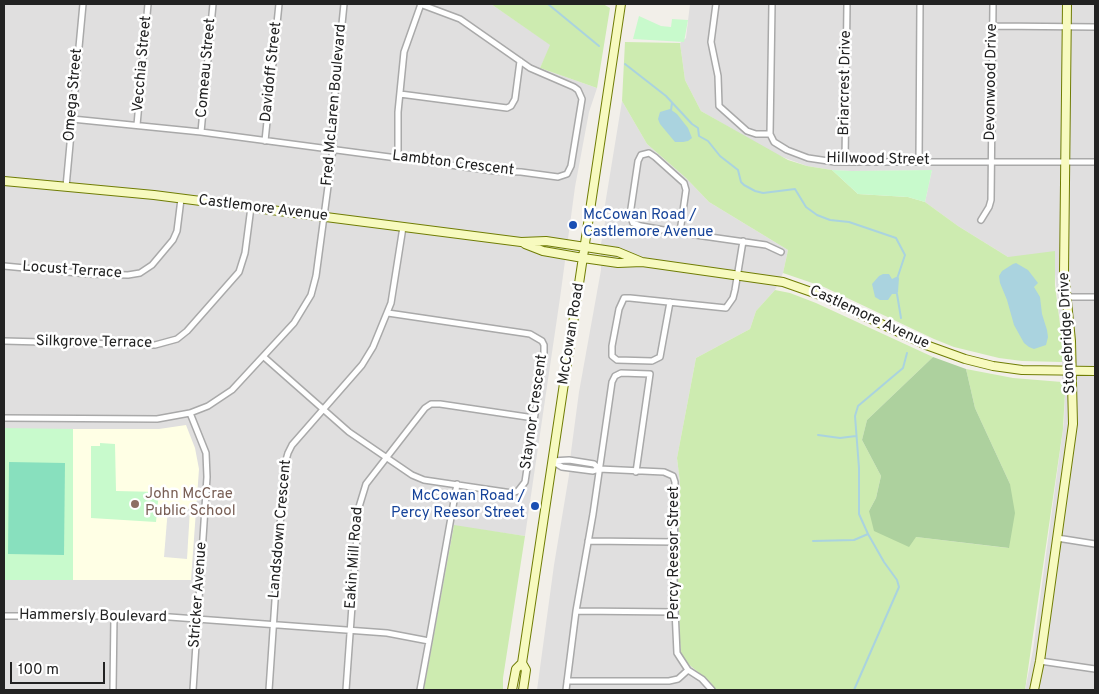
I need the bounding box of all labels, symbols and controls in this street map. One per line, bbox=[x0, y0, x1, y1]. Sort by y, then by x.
street label: Vecchia Street bbox=[130, 15, 156, 113]
street label: Comeau Street bbox=[194, 17, 220, 119]
street label: Davidoff Street bbox=[258, 21, 286, 123]
street label: Fred McLaren Boulevard bbox=[319, 23, 351, 187]
street label: Devonwood Drive bbox=[982, 23, 1002, 141]
street label: Briarcrest Drive bbox=[836, 30, 856, 136]
street label: Omega Street bbox=[61, 48, 87, 142]
street label: Lambton Crescent bbox=[391, 148, 515, 180]
street label: Hillwood Street bbox=[826, 150, 930, 170]
street label: Castlemore Avenue bbox=[197, 192, 329, 226]
place label: McCowan Road / Castlemore Avenue bbox=[583, 207, 713, 242]
marker: McCowan Road / Castlemore Avenue bbox=[567, 219, 579, 231]
street label: Locust Terrace bbox=[22, 259, 122, 283]
street label: Stonebridge Drive bbox=[1056, 272, 1080, 394]
street label: McCowan Road bbox=[555, 282, 589, 386]
street label: Castlemore Avenue bbox=[806, 282, 932, 354]
street label: Silkgrove Terrace bbox=[36, 333, 152, 353]
street label: Staynor Crescent bbox=[518, 353, 552, 471]
street label: Landsdown Crescent bbox=[266, 459, 296, 599]
place label: John McCrae Public School bbox=[145, 486, 236, 521]
street label: Percy Reesor Street bbox=[666, 486, 684, 620]
place label: McCowan Road / Percy Reesor Street bbox=[391, 488, 525, 523]
marker: John McCrae Public School bbox=[129, 498, 141, 510]
marker: McCowan Road / Percy Reesor Street bbox=[529, 500, 541, 512]
street label: Eakin Mill Road bbox=[342, 506, 368, 610]
street label: Stricker Avenue bbox=[186, 541, 212, 649]
street label: Hammersly Boulevard bbox=[19, 607, 167, 627]
scale bar bbox=[12, 652, 108, 684]
text: 100 m bbox=[18, 661, 59, 680]

